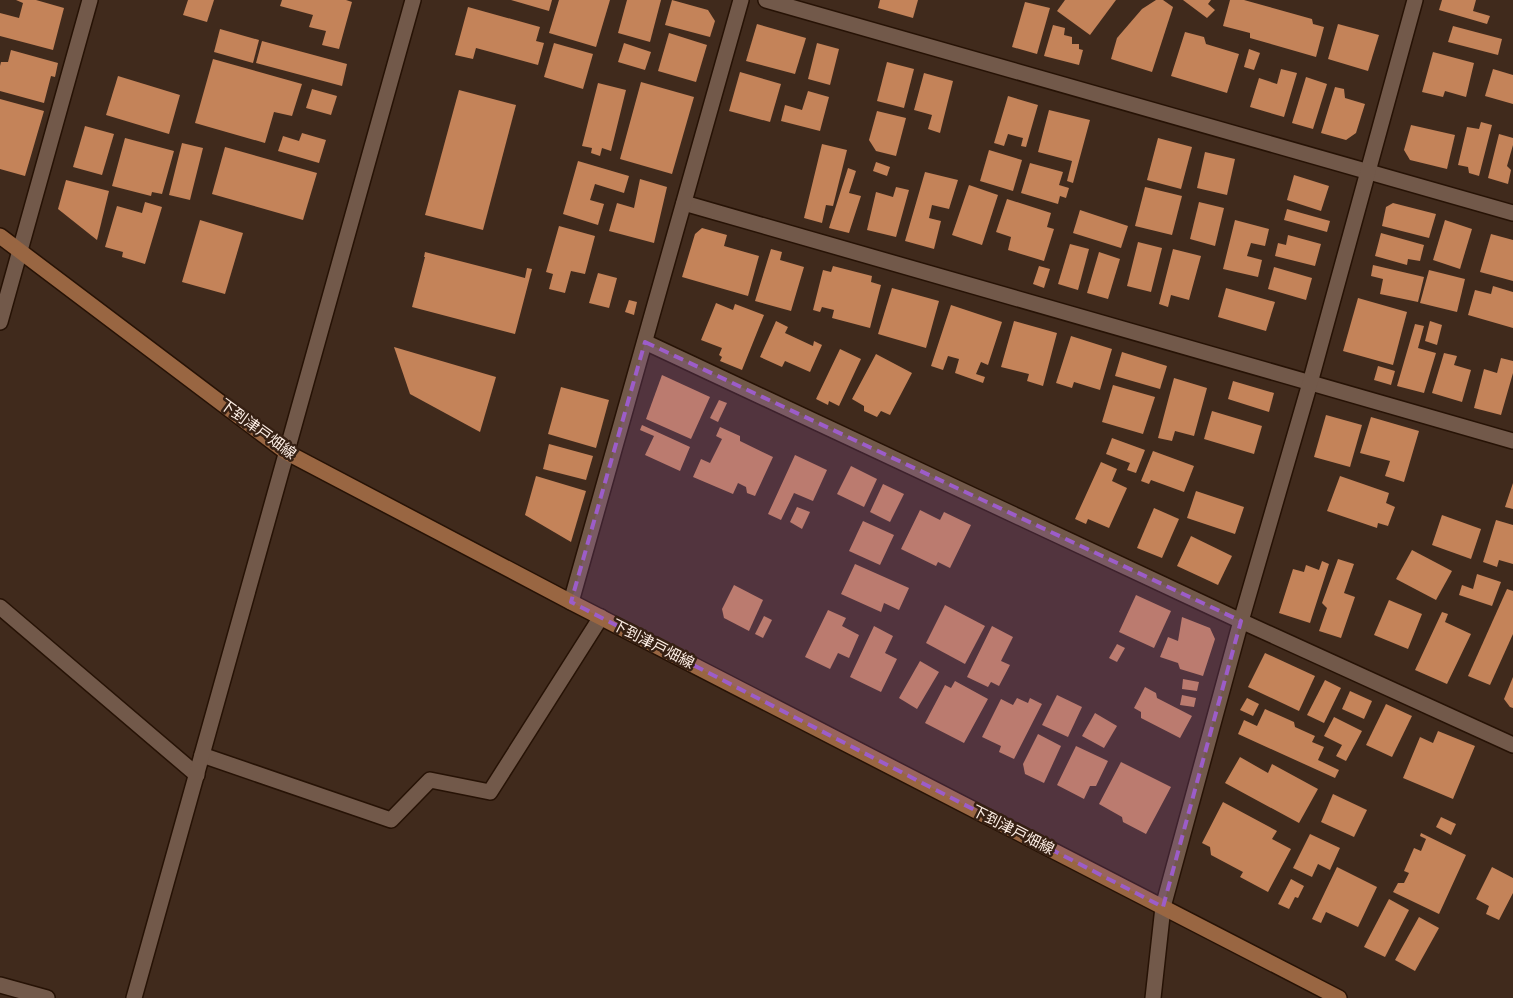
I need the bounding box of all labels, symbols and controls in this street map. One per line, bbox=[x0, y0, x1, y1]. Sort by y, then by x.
street label: 下到津戸畑線 bbox=[215, 394, 301, 464]
street label: 下到津戸畑線 bbox=[608, 614, 698, 674]
street label: 下到津戸畑線 bbox=[968, 800, 1058, 860]

